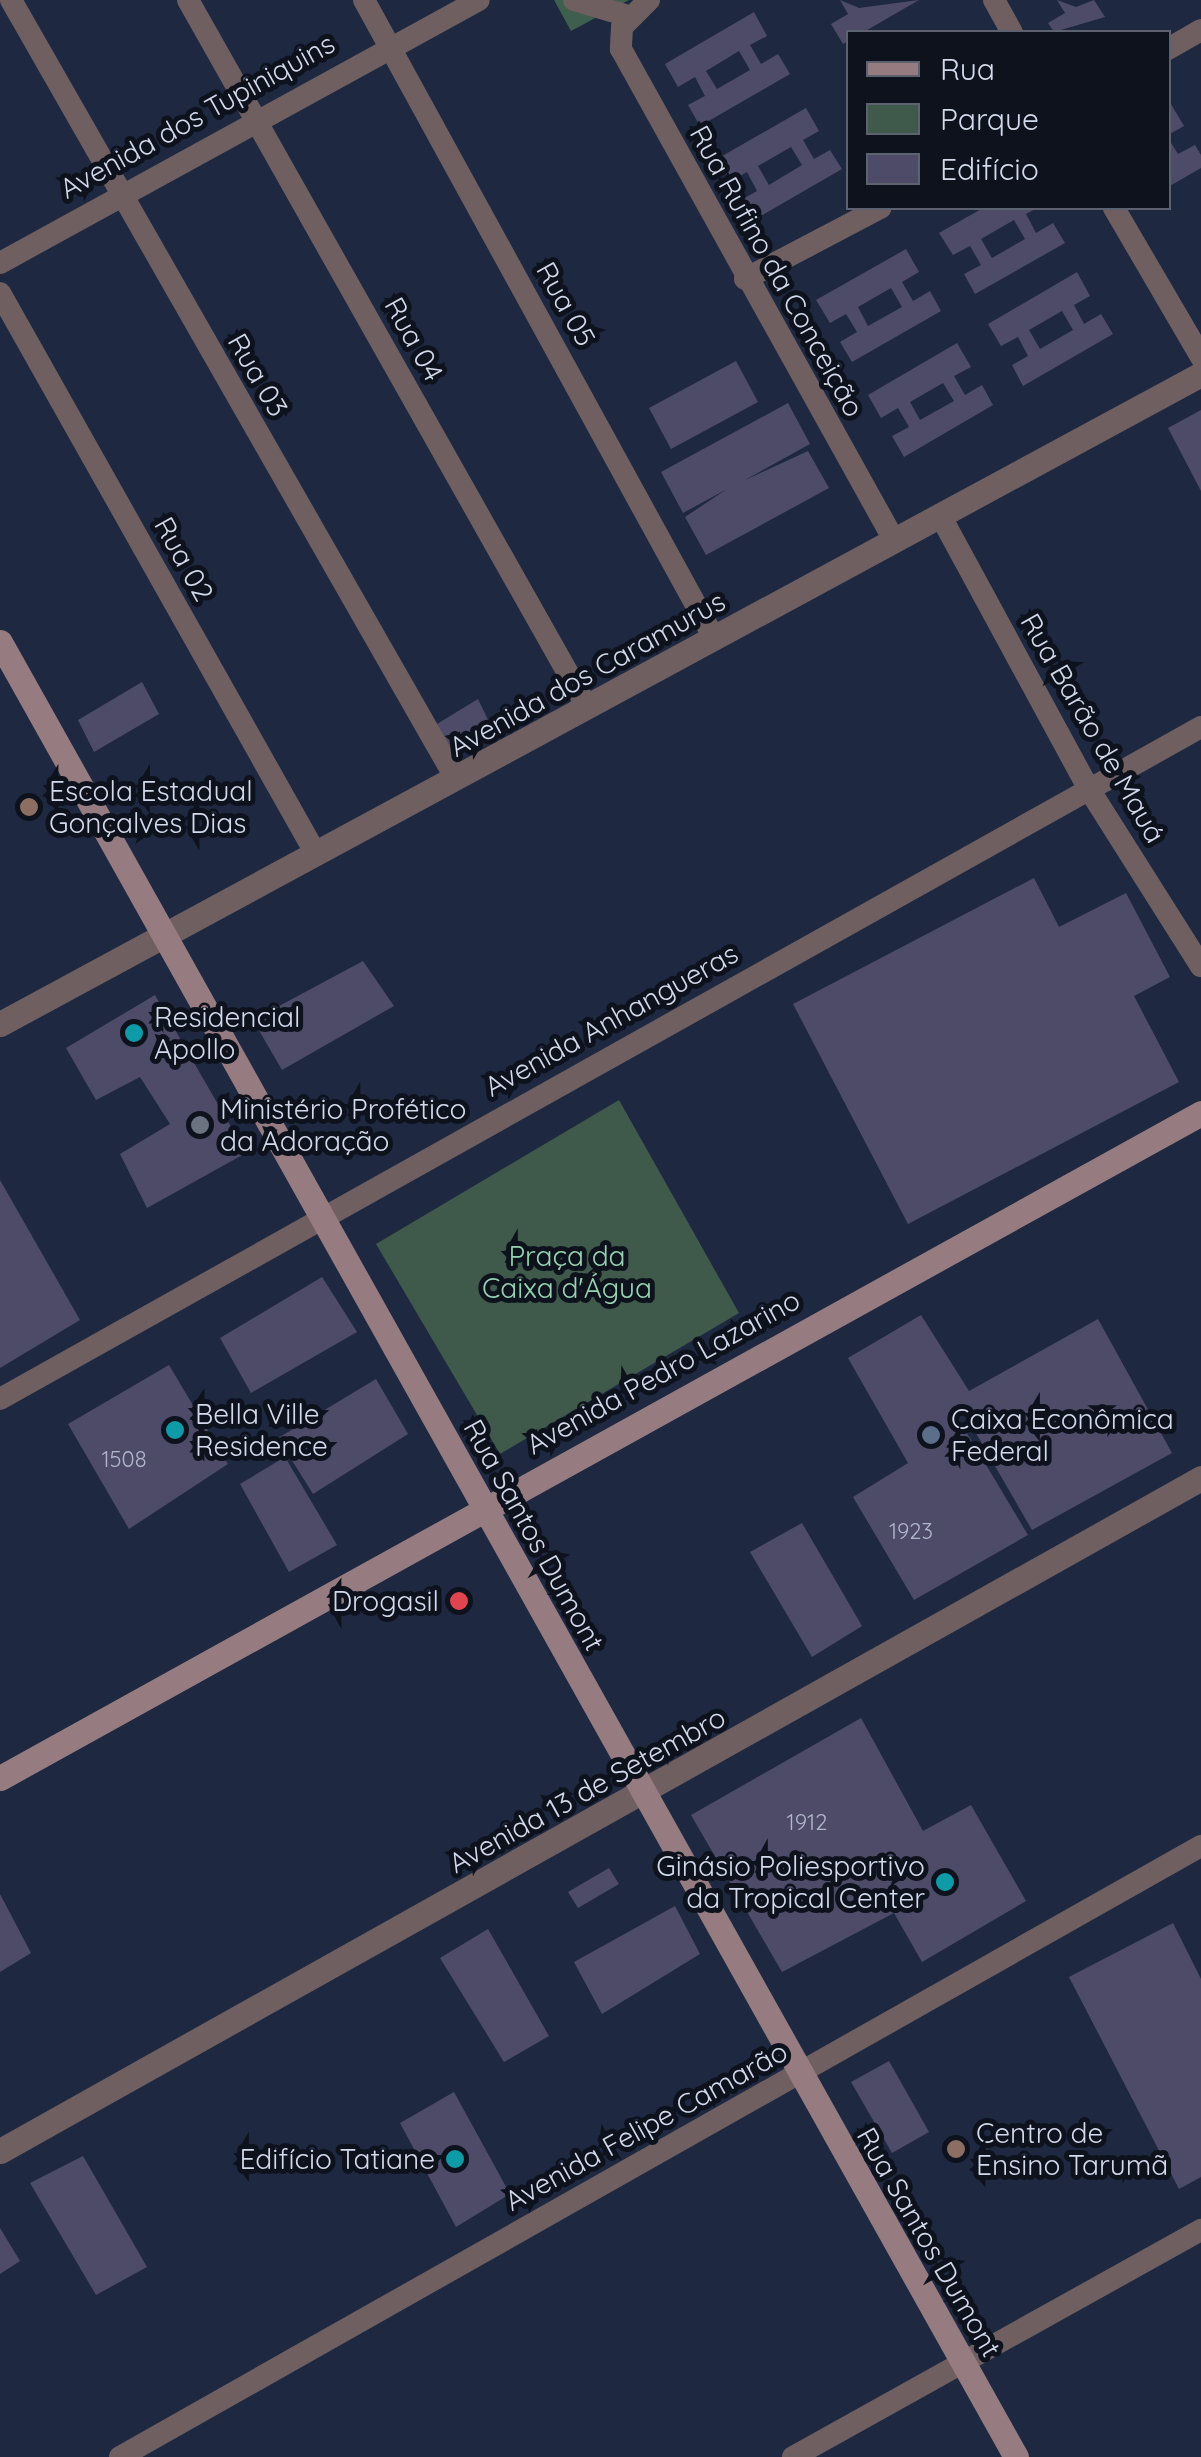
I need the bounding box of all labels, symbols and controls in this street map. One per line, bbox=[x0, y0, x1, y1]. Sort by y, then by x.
street label: Avenida dos Tupiniquins bbox=[54, 26, 340, 206]
legend bbox=[846, 30, 1171, 210]
text: Rua bbox=[940, 50, 995, 88]
text: Parque bbox=[940, 100, 1039, 138]
street label: Rua Rufino da Conceição bbox=[683, 119, 871, 423]
text: Edifício bbox=[940, 150, 1039, 188]
street label: Rua 05 bbox=[529, 256, 603, 352]
street label: Rua 04 bbox=[377, 291, 451, 387]
street label: Rua 03 bbox=[221, 327, 295, 423]
street label: Rua 02 bbox=[147, 511, 221, 607]
street label: Avenida dos Caramurus bbox=[443, 584, 731, 764]
street label: Rua Barão de Mauá bbox=[1014, 607, 1172, 849]
place label: Escola Estadual Gonçalves Dias bbox=[49, 774, 253, 840]
marker: Escola Estadual Gonçalves Dias bbox=[18, 796, 40, 818]
street label: Avenida Anhangueras bbox=[478, 936, 744, 1104]
place label: Residencial Apollo bbox=[154, 1000, 300, 1066]
marker: Residencial Apollo bbox=[123, 1022, 145, 1044]
place label: Ministério Profético da Adoração bbox=[220, 1092, 466, 1158]
marker: Ministério Profético da Adoração bbox=[189, 1114, 211, 1136]
park label: Praça da Caixa d'Água bbox=[482, 1239, 652, 1305]
street label: Avenida Pedro Lazarino bbox=[520, 1283, 806, 1461]
place label: Bella Ville Residence bbox=[195, 1397, 328, 1463]
place label: Caixa Econômica Federal bbox=[951, 1402, 1174, 1468]
street label: Rua Santos Dumont bbox=[456, 1414, 612, 1656]
marker: Bella Ville Residence bbox=[164, 1419, 186, 1441]
marker: Caixa Econômica Federal bbox=[920, 1424, 942, 1446]
house number: 1508 bbox=[101, 1447, 147, 1473]
house number: 1923 bbox=[889, 1519, 933, 1545]
place label: Drogasil bbox=[332, 1584, 439, 1618]
marker: Drogasil bbox=[448, 1590, 470, 1612]
street label: Avenida 13 de Setembro bbox=[443, 1700, 731, 1880]
house number: 1912 bbox=[787, 1810, 827, 1836]
place label: Ginásio Poliesportivo da Tropical Center bbox=[656, 1849, 925, 1915]
marker: Ginásio Poliesportivo da Tropical Center bbox=[934, 1871, 956, 1893]
street label: Avenida Felipe Camarão bbox=[499, 2034, 793, 2218]
place label: Centro de Ensino Tarumã bbox=[976, 2116, 1168, 2182]
street label: Rua Santos Dumont bbox=[850, 2121, 1008, 2363]
marker: Centro de Ensino Tarumã bbox=[945, 2138, 967, 2160]
place label: Edifício Tatiane bbox=[240, 2142, 435, 2176]
marker: Edifício Tatiane bbox=[444, 2148, 466, 2170]

